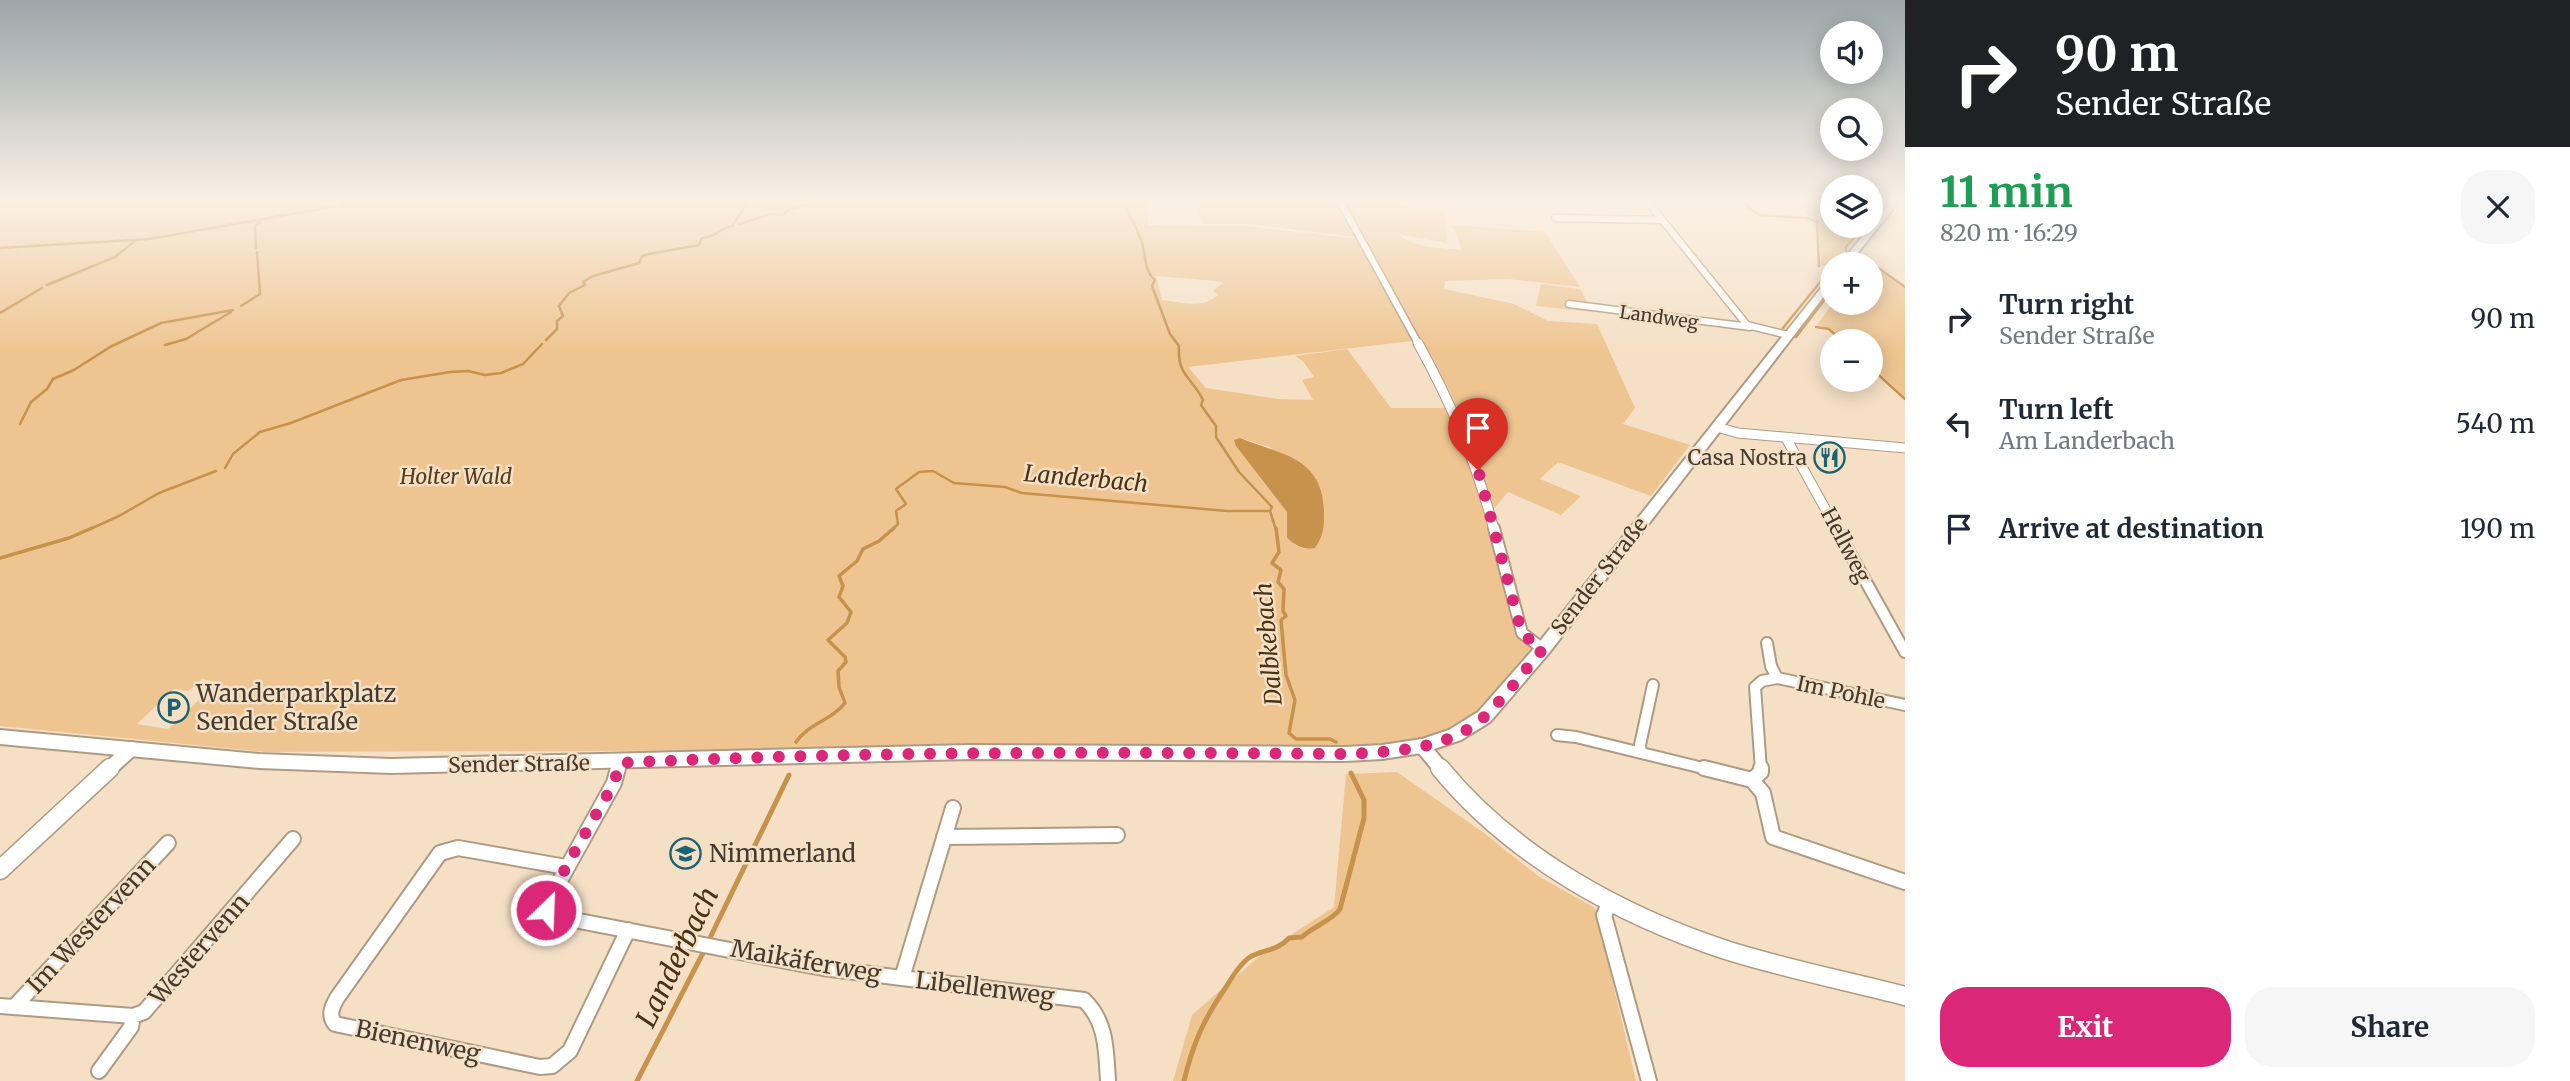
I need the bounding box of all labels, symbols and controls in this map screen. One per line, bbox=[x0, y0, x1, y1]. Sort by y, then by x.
map controls bbox=[1820, 21, 1883, 392]
button: sound bbox=[1820, 21, 1883, 84]
text: 90 m bbox=[2055, 23, 2179, 84]
icon: right bbox=[1940, 28, 2031, 119]
text: Sender Straße bbox=[2055, 84, 2271, 124]
button: search bbox=[1820, 98, 1883, 161]
text: 11 min bbox=[1940, 166, 2073, 218]
button: close bbox=[2461, 170, 2535, 244]
button: layers bbox=[1820, 175, 1883, 238]
text: 820 m · 16:29 bbox=[1940, 218, 2078, 247]
button: + bbox=[1820, 252, 1883, 315]
text: Turn right bbox=[1999, 288, 2134, 321]
street label: Landweg bbox=[1618, 300, 1700, 334]
icon: right bbox=[1940, 300, 1978, 338]
text: 90 m bbox=[2471, 302, 2535, 335]
text: Sender Straße bbox=[1999, 321, 2154, 350]
button: − bbox=[1820, 329, 1883, 392]
text: Turn left bbox=[1999, 393, 2113, 426]
pin bbox=[1448, 398, 1508, 470]
icon: left bbox=[1940, 405, 1978, 443]
text: 540 m bbox=[2456, 407, 2535, 440]
icon: arrive bbox=[1459, 409, 1497, 447]
text: Am Landerbach bbox=[1999, 426, 2175, 455]
restaurant icon: Casa Nostra bbox=[1813, 440, 1847, 474]
place label: Casa Nostra bbox=[1687, 444, 1807, 471]
water label: Landerbach bbox=[1023, 458, 1149, 498]
park label: Holter Wald bbox=[399, 463, 512, 490]
street label: Hellweg bbox=[1815, 503, 1877, 588]
icon: arrive bbox=[1940, 510, 1978, 548]
street label: Sender Straße bbox=[1545, 512, 1653, 640]
text: Arrive at destination bbox=[1999, 512, 2264, 545]
text: 190 m bbox=[2460, 512, 2535, 545]
water label: Dalbkebach bbox=[1248, 581, 1288, 708]
street label: Im Pohle bbox=[1794, 669, 1888, 715]
place label: Wanderparkplatz Sender Straße bbox=[195, 678, 396, 737]
parking icon: Wanderparkplatz Sender Straße bbox=[156, 690, 190, 724]
street label: Sender Straße bbox=[448, 749, 590, 779]
school or university icon: Nimmerland bbox=[669, 836, 703, 870]
place label: Nimmerland bbox=[709, 838, 856, 869]
street label: Im Westervenn bbox=[20, 850, 162, 1000]
position arrow bbox=[509, 873, 583, 947]
water label: Landerbach bbox=[628, 881, 726, 1033]
street label: Westervenn bbox=[141, 887, 256, 1012]
street label: Maikäferweg bbox=[728, 932, 884, 990]
street label: Libellenweg bbox=[914, 964, 1057, 1012]
button: Exit bbox=[1940, 987, 2231, 1067]
button: Share bbox=[2245, 987, 2535, 1067]
street label: Bienenweg bbox=[352, 1013, 484, 1069]

